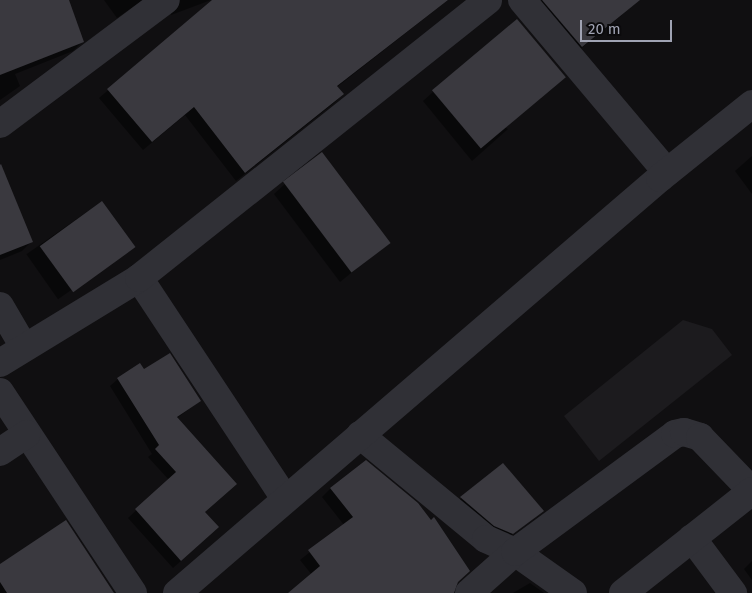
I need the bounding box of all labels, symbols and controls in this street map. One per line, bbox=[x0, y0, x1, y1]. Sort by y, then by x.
scale bar bbox=[582, 10, 674, 42]
text: 20 m bbox=[588, 20, 621, 38]

